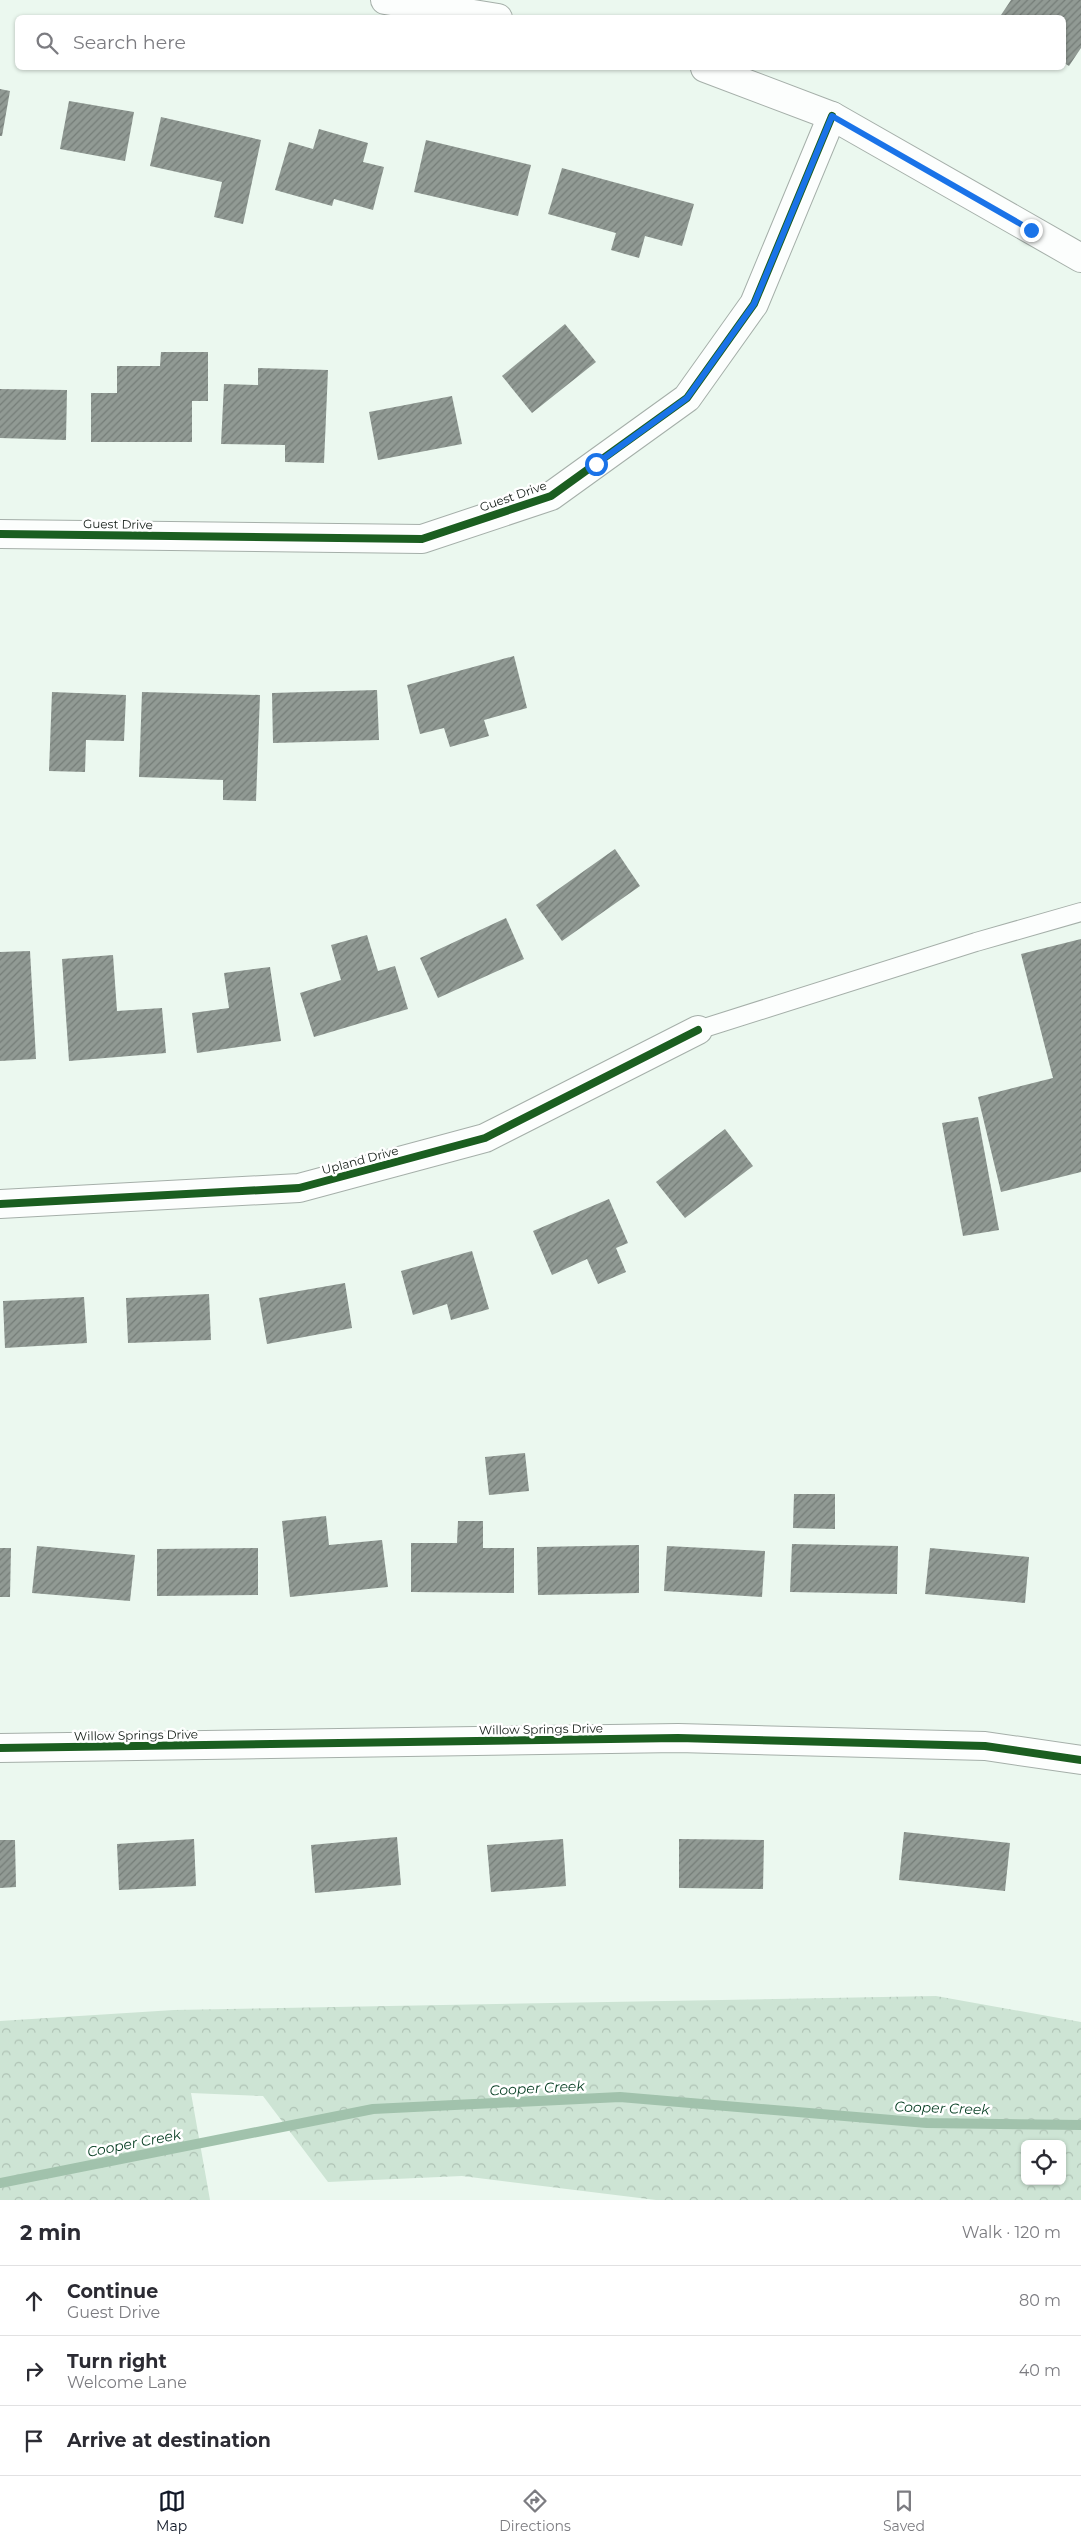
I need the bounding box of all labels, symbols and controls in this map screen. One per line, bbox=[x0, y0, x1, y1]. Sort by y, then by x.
search box bbox=[15, 15, 1066, 70]
icon: search bbox=[33, 29, 61, 57]
text: Search here bbox=[73, 31, 186, 54]
route end bbox=[1020, 219, 1043, 242]
route start bbox=[585, 453, 608, 476]
street label: Guest Drive bbox=[478, 478, 548, 514]
street label: Guest Drive bbox=[83, 516, 153, 532]
street label: Upland Drive bbox=[320, 1143, 400, 1177]
street label: Willow Springs Drive bbox=[479, 1720, 603, 1738]
street label: Willow Springs Drive bbox=[74, 1726, 198, 1744]
water label: Cooper Creek bbox=[489, 2076, 586, 2099]
water label: Cooper Creek bbox=[894, 2097, 991, 2119]
water label: Cooper Creek bbox=[86, 2125, 183, 2161]
map controls bbox=[1021, 2140, 1066, 2185]
button: locate bbox=[1021, 2140, 1066, 2185]
text: 2 min bbox=[20, 2220, 81, 2245]
text: Walk · 120 m bbox=[962, 2223, 1061, 2242]
text: Continue bbox=[67, 2280, 158, 2303]
icon: ahead bbox=[20, 2287, 48, 2315]
text: 80 m bbox=[1019, 2291, 1061, 2310]
text: Guest Drive bbox=[67, 2303, 160, 2322]
text: Turn right bbox=[67, 2350, 167, 2373]
icon: right bbox=[20, 2357, 48, 2385]
text: 40 m bbox=[1019, 2361, 1061, 2380]
text: Welcome Lane bbox=[67, 2373, 187, 2392]
icon: arrive bbox=[20, 2427, 48, 2455]
text: Arrive at destination bbox=[67, 2429, 271, 2452]
tab: Map bbox=[156, 2487, 187, 2535]
tab: Directions bbox=[499, 2487, 571, 2535]
tab: Saved bbox=[883, 2487, 925, 2535]

